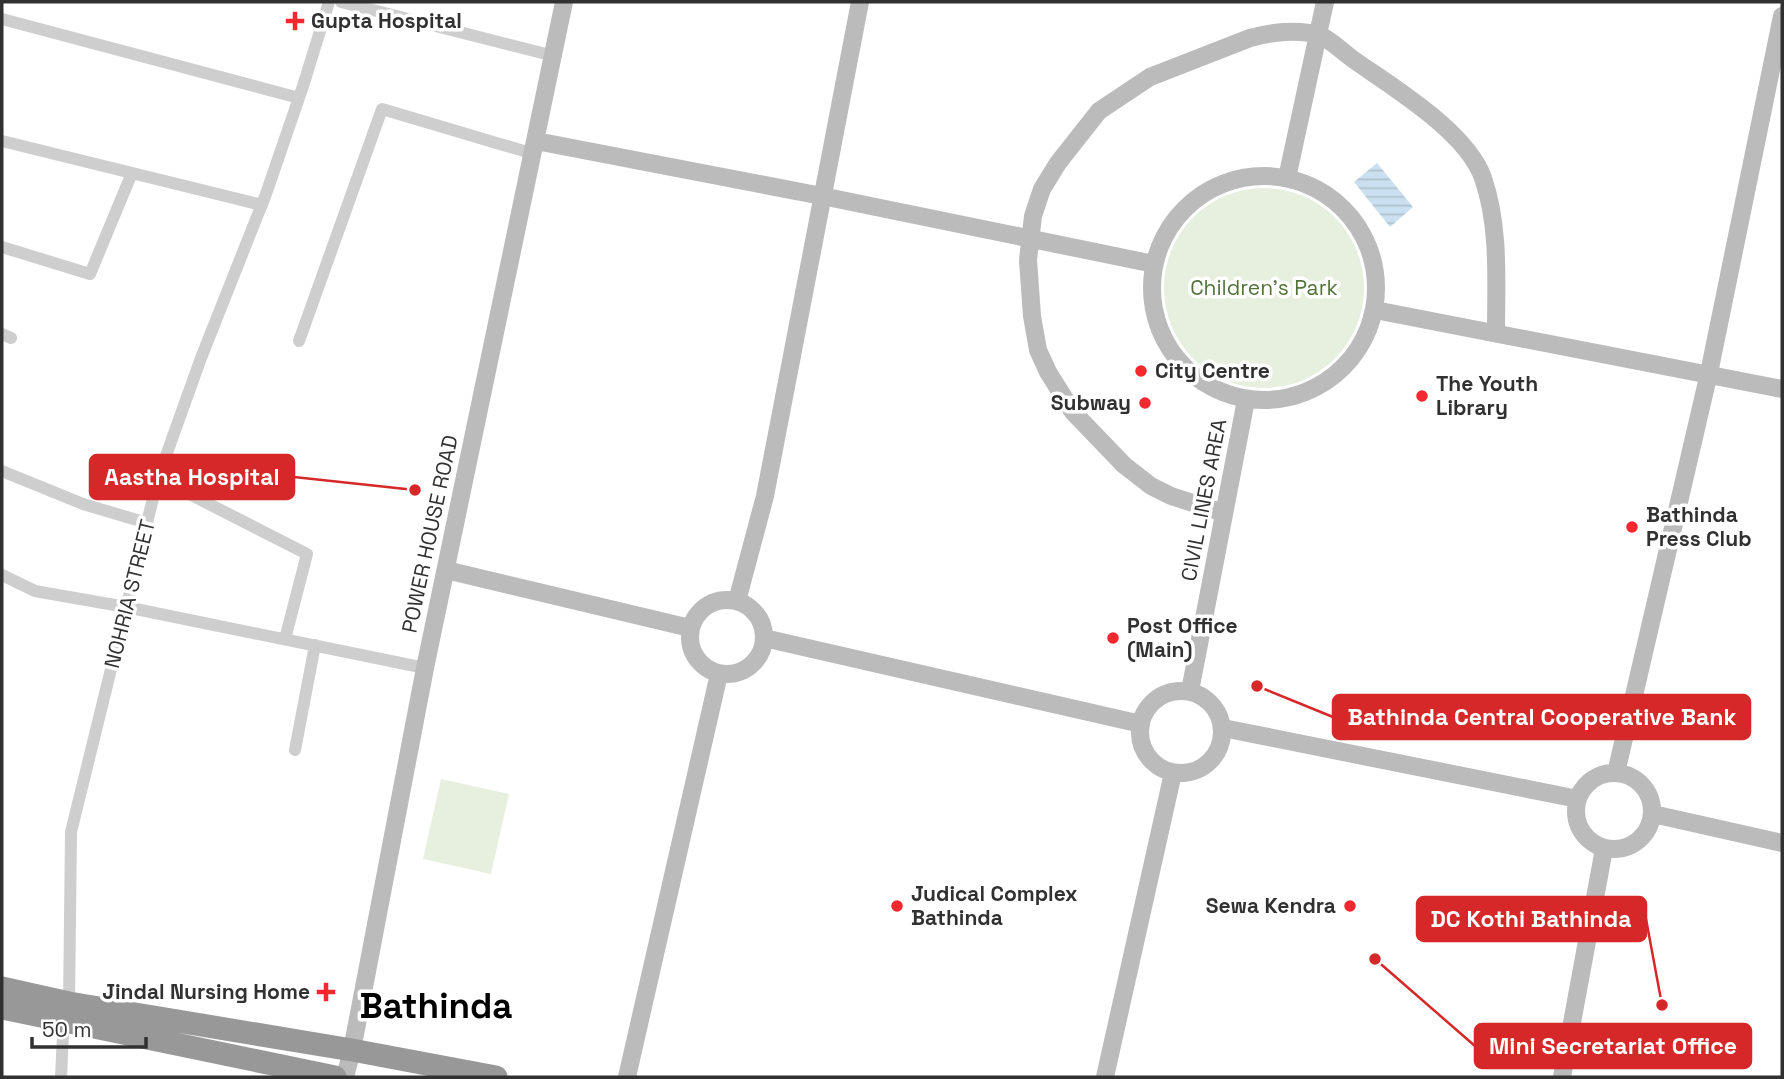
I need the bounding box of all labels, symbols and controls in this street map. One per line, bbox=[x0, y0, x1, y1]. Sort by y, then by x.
place label: Gupta Hospital bbox=[311, 7, 462, 34]
marker: Gupta Hospital bbox=[285, 11, 305, 31]
park label: Children's Park bbox=[1190, 274, 1338, 301]
place label: City Centre bbox=[1155, 357, 1270, 384]
marker: City Centre bbox=[1133, 363, 1149, 379]
place label: The Youth Library bbox=[1436, 370, 1538, 421]
marker: The Youth Library bbox=[1414, 388, 1430, 404]
place label: Subway bbox=[1051, 389, 1131, 416]
marker: Subway bbox=[1137, 395, 1153, 411]
street label: CIVIL LINES AREA bbox=[1175, 416, 1232, 583]
street label: POWER HOUSE ROAD bbox=[395, 433, 464, 635]
callout: Aastha Hospital bbox=[90, 455, 294, 499]
text: Aastha Hospital bbox=[104, 462, 280, 492]
place label: Bathinda Press Club bbox=[1646, 501, 1752, 552]
street label: NOHRIA STREET bbox=[98, 517, 161, 671]
marker: Bathinda Press Club bbox=[1624, 519, 1640, 535]
place label: Post Office (Main) bbox=[1127, 612, 1238, 663]
marker: Post Office (Main) bbox=[1105, 630, 1121, 646]
callout: Bathinda Central Cooperative Bank bbox=[1333, 695, 1750, 739]
text: Bathinda Central Cooperative Bank bbox=[1348, 702, 1736, 732]
place label: Judical Complex Bathinda bbox=[911, 880, 1078, 931]
place label: Sewa Kendra bbox=[1206, 892, 1336, 919]
callout: DC Kothi Bathinda bbox=[1417, 897, 1646, 941]
marker: Judical Complex Bathinda bbox=[889, 898, 905, 914]
marker: Sewa Kendra bbox=[1342, 898, 1358, 914]
text: DC Kothi Bathinda bbox=[1430, 904, 1632, 934]
place label: Jindal Nursing Home bbox=[102, 978, 310, 1005]
marker: Jindal Nursing Home bbox=[316, 982, 336, 1002]
district label: Bathinda bbox=[359, 984, 513, 1028]
scale bar bbox=[32, 1006, 145, 1050]
text: 50 m bbox=[42, 1016, 92, 1043]
callout: Mini Secretariat Office bbox=[1475, 1024, 1751, 1068]
text: Mini Secretariat Office bbox=[1489, 1031, 1737, 1061]

